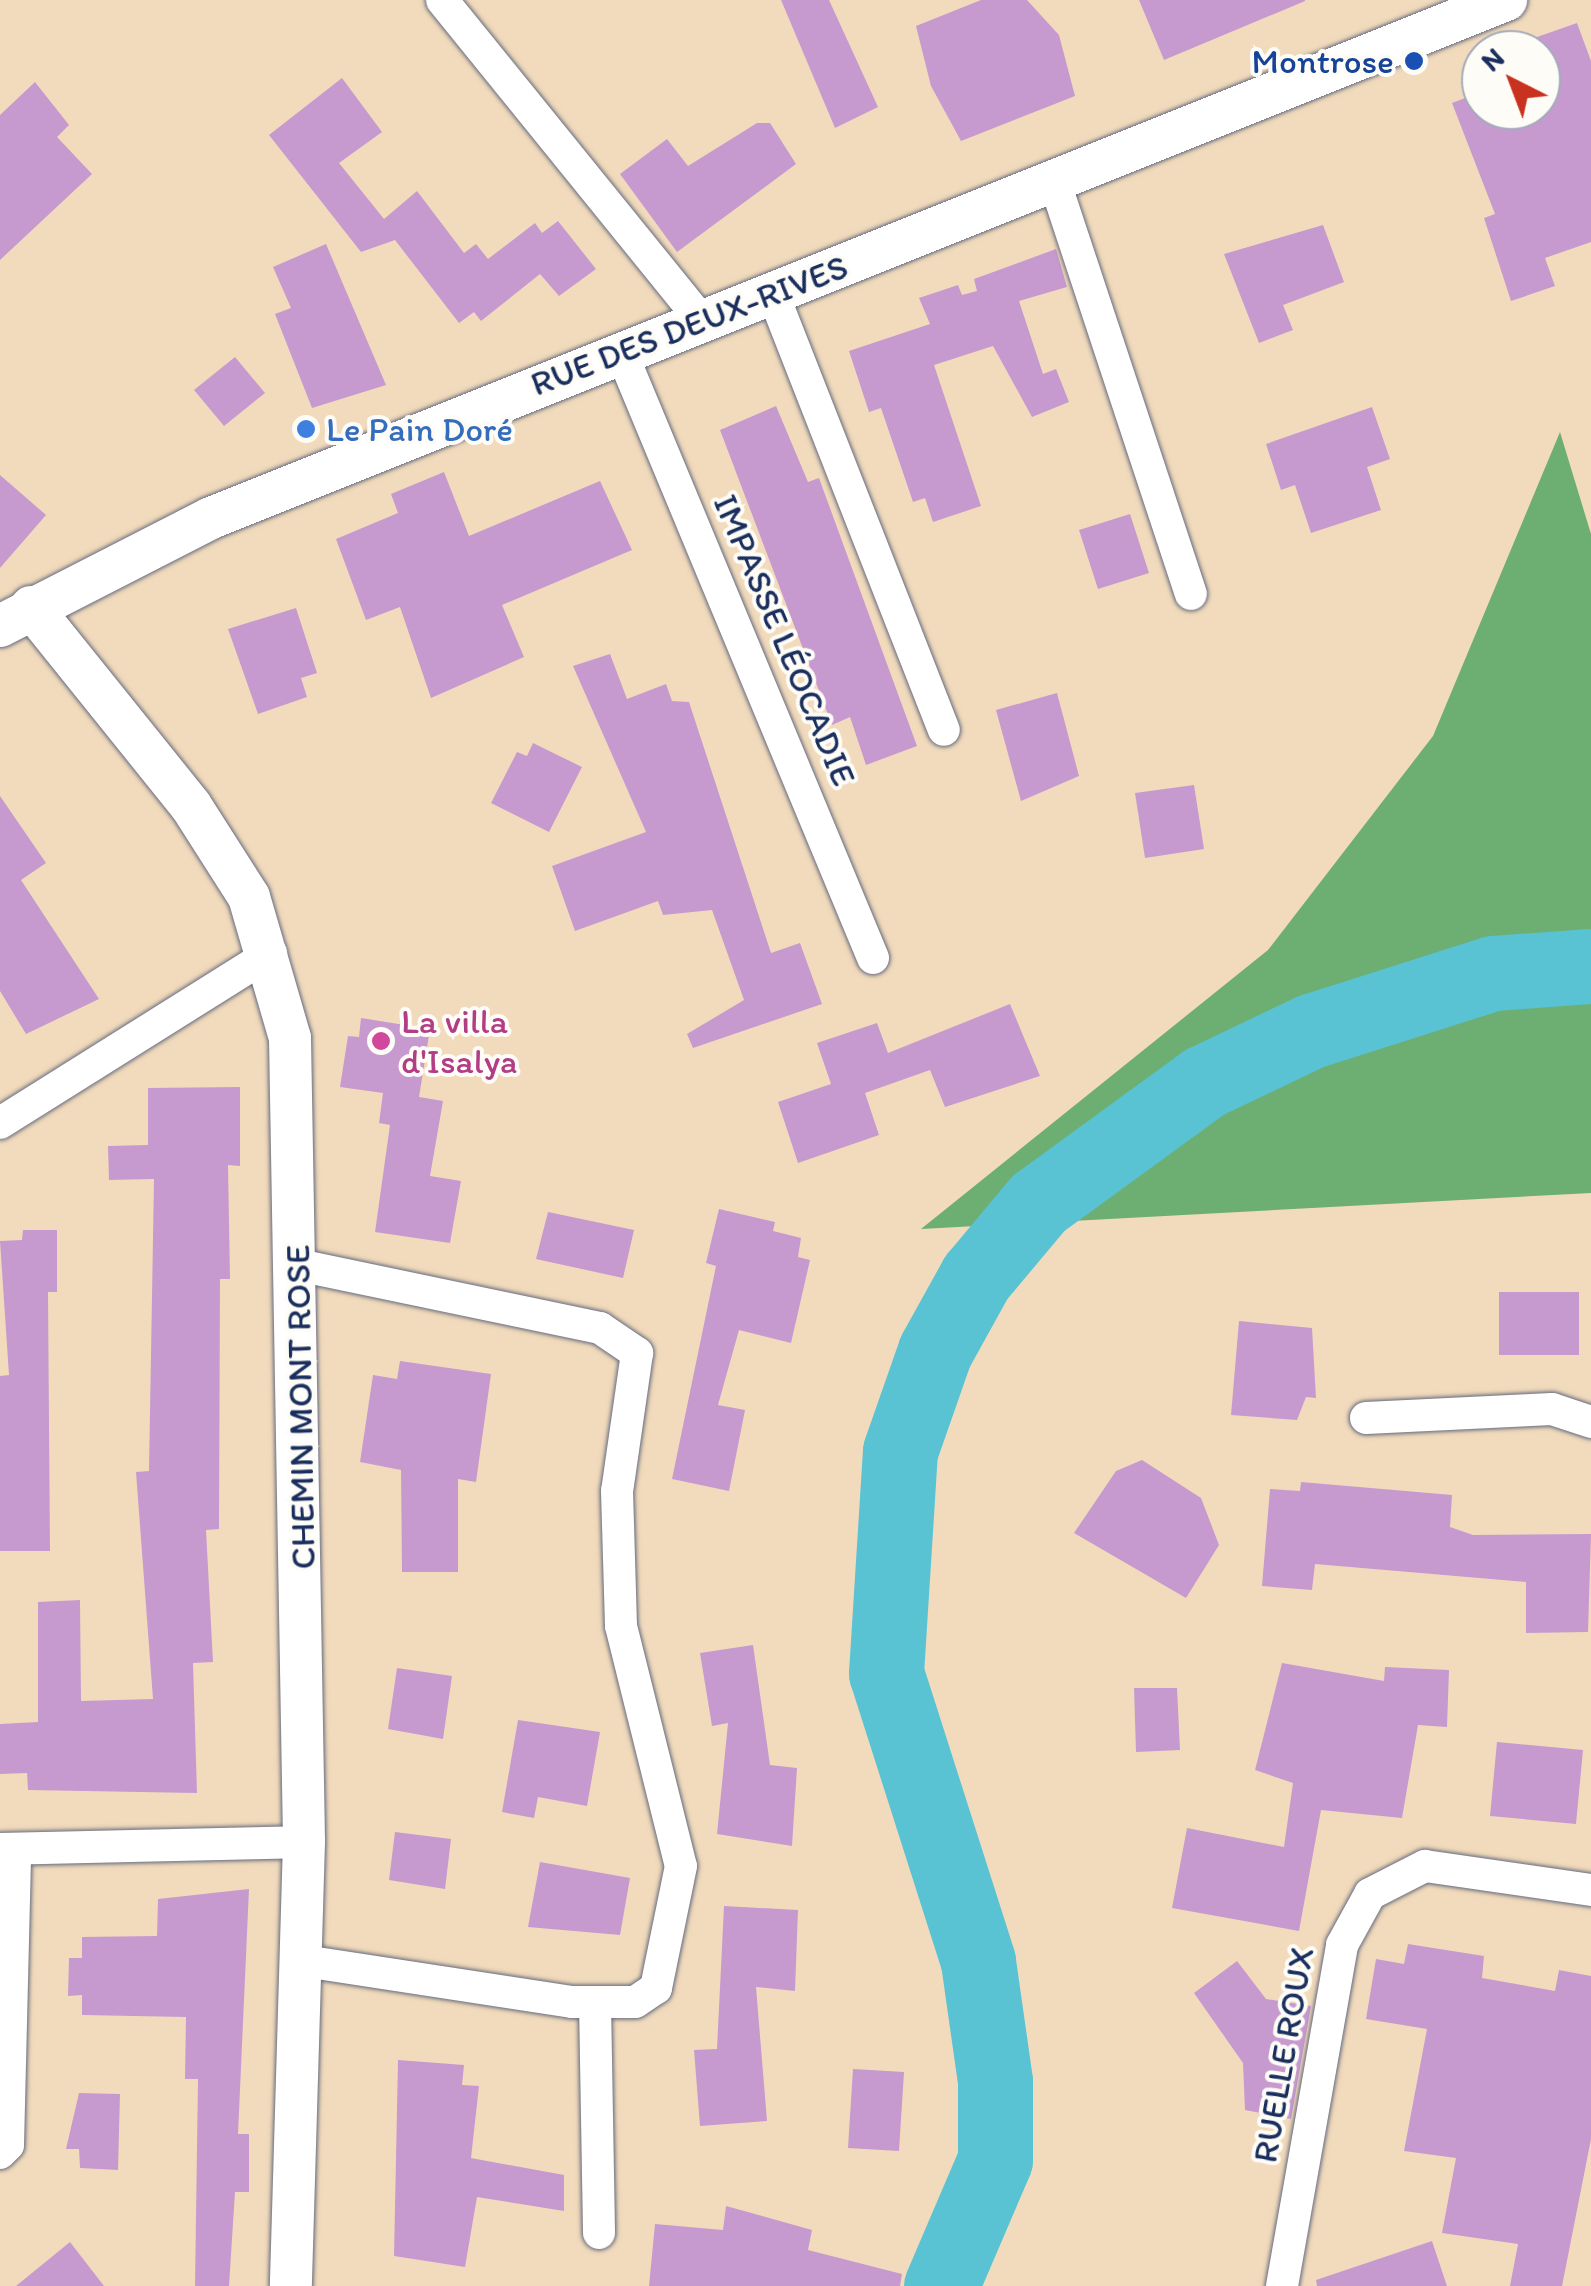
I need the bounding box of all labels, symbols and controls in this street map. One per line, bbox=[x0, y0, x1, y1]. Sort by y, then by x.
north arrow bbox=[1461, 30, 1561, 130]
place label: Montrose bbox=[1252, 40, 1394, 82]
text: N bbox=[1474, 40, 1511, 78]
marker: Montrose bbox=[1403, 50, 1425, 72]
street label: RUE DES DEUX-RIVES bbox=[524, 245, 854, 405]
place label: Le Pain Doré bbox=[326, 408, 514, 450]
marker: Le Pain Doré bbox=[295, 418, 317, 440]
street label: IMPASSE LÉOCADIE bbox=[705, 488, 865, 792]
place label: La villa d'Isalya bbox=[401, 1000, 517, 1082]
marker: La villa d'Isalya bbox=[370, 1030, 392, 1052]
street label: CHEMIN MONT ROSE bbox=[276, 1245, 324, 1569]
street label: RUELLE ROUX bbox=[1243, 1944, 1323, 2166]

